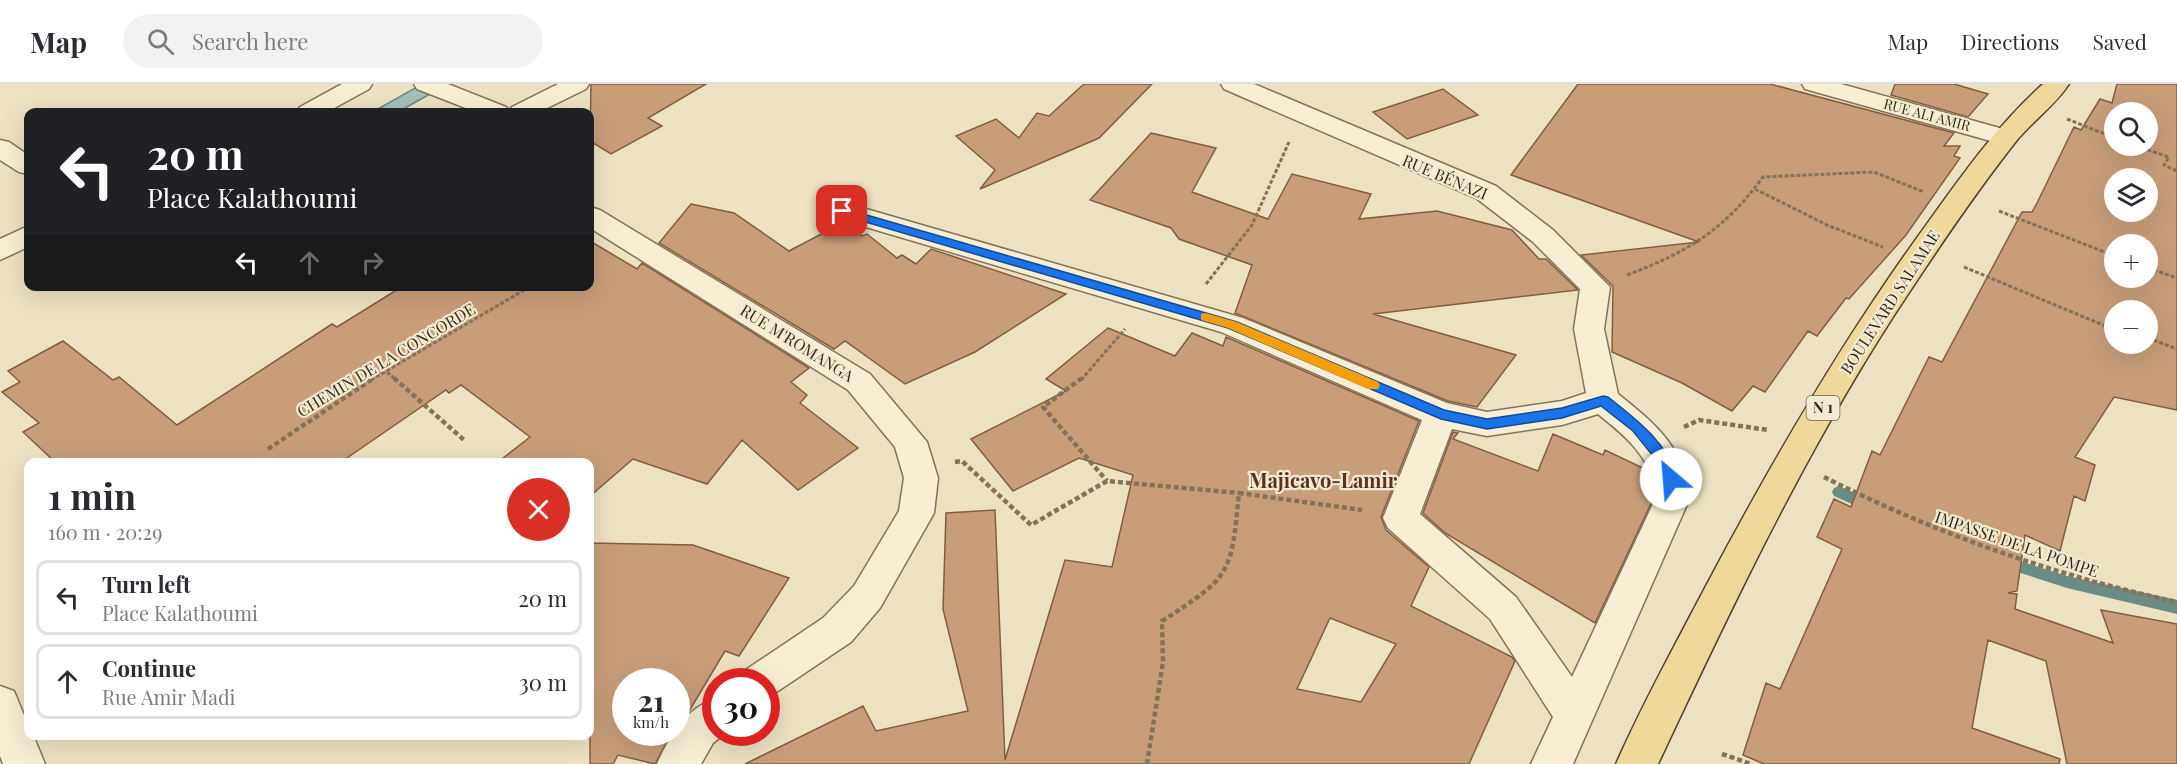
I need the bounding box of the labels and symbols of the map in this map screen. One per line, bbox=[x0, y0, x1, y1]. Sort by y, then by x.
street label: RUE ALI AMIR bbox=[1882, 94, 1974, 135]
street label: RUE BÉNAZI bbox=[1399, 149, 1491, 204]
pin bbox=[816, 185, 867, 236]
street label: BOULEVARD SALAMAE bbox=[1835, 226, 1944, 378]
street label: CHEMIN DE LA CONCORDE bbox=[293, 298, 479, 421]
street label: RUE M'ROMANGA bbox=[737, 299, 859, 386]
road number: N 1 bbox=[1806, 396, 1840, 420]
position arrow bbox=[1639, 447, 1703, 511]
district label: Majicavo-Lamir bbox=[1249, 466, 1398, 493]
street label: IMPASSE DE LA POMPE bbox=[1932, 506, 2102, 581]
speed limit sign: 30 bbox=[702, 668, 780, 746]

